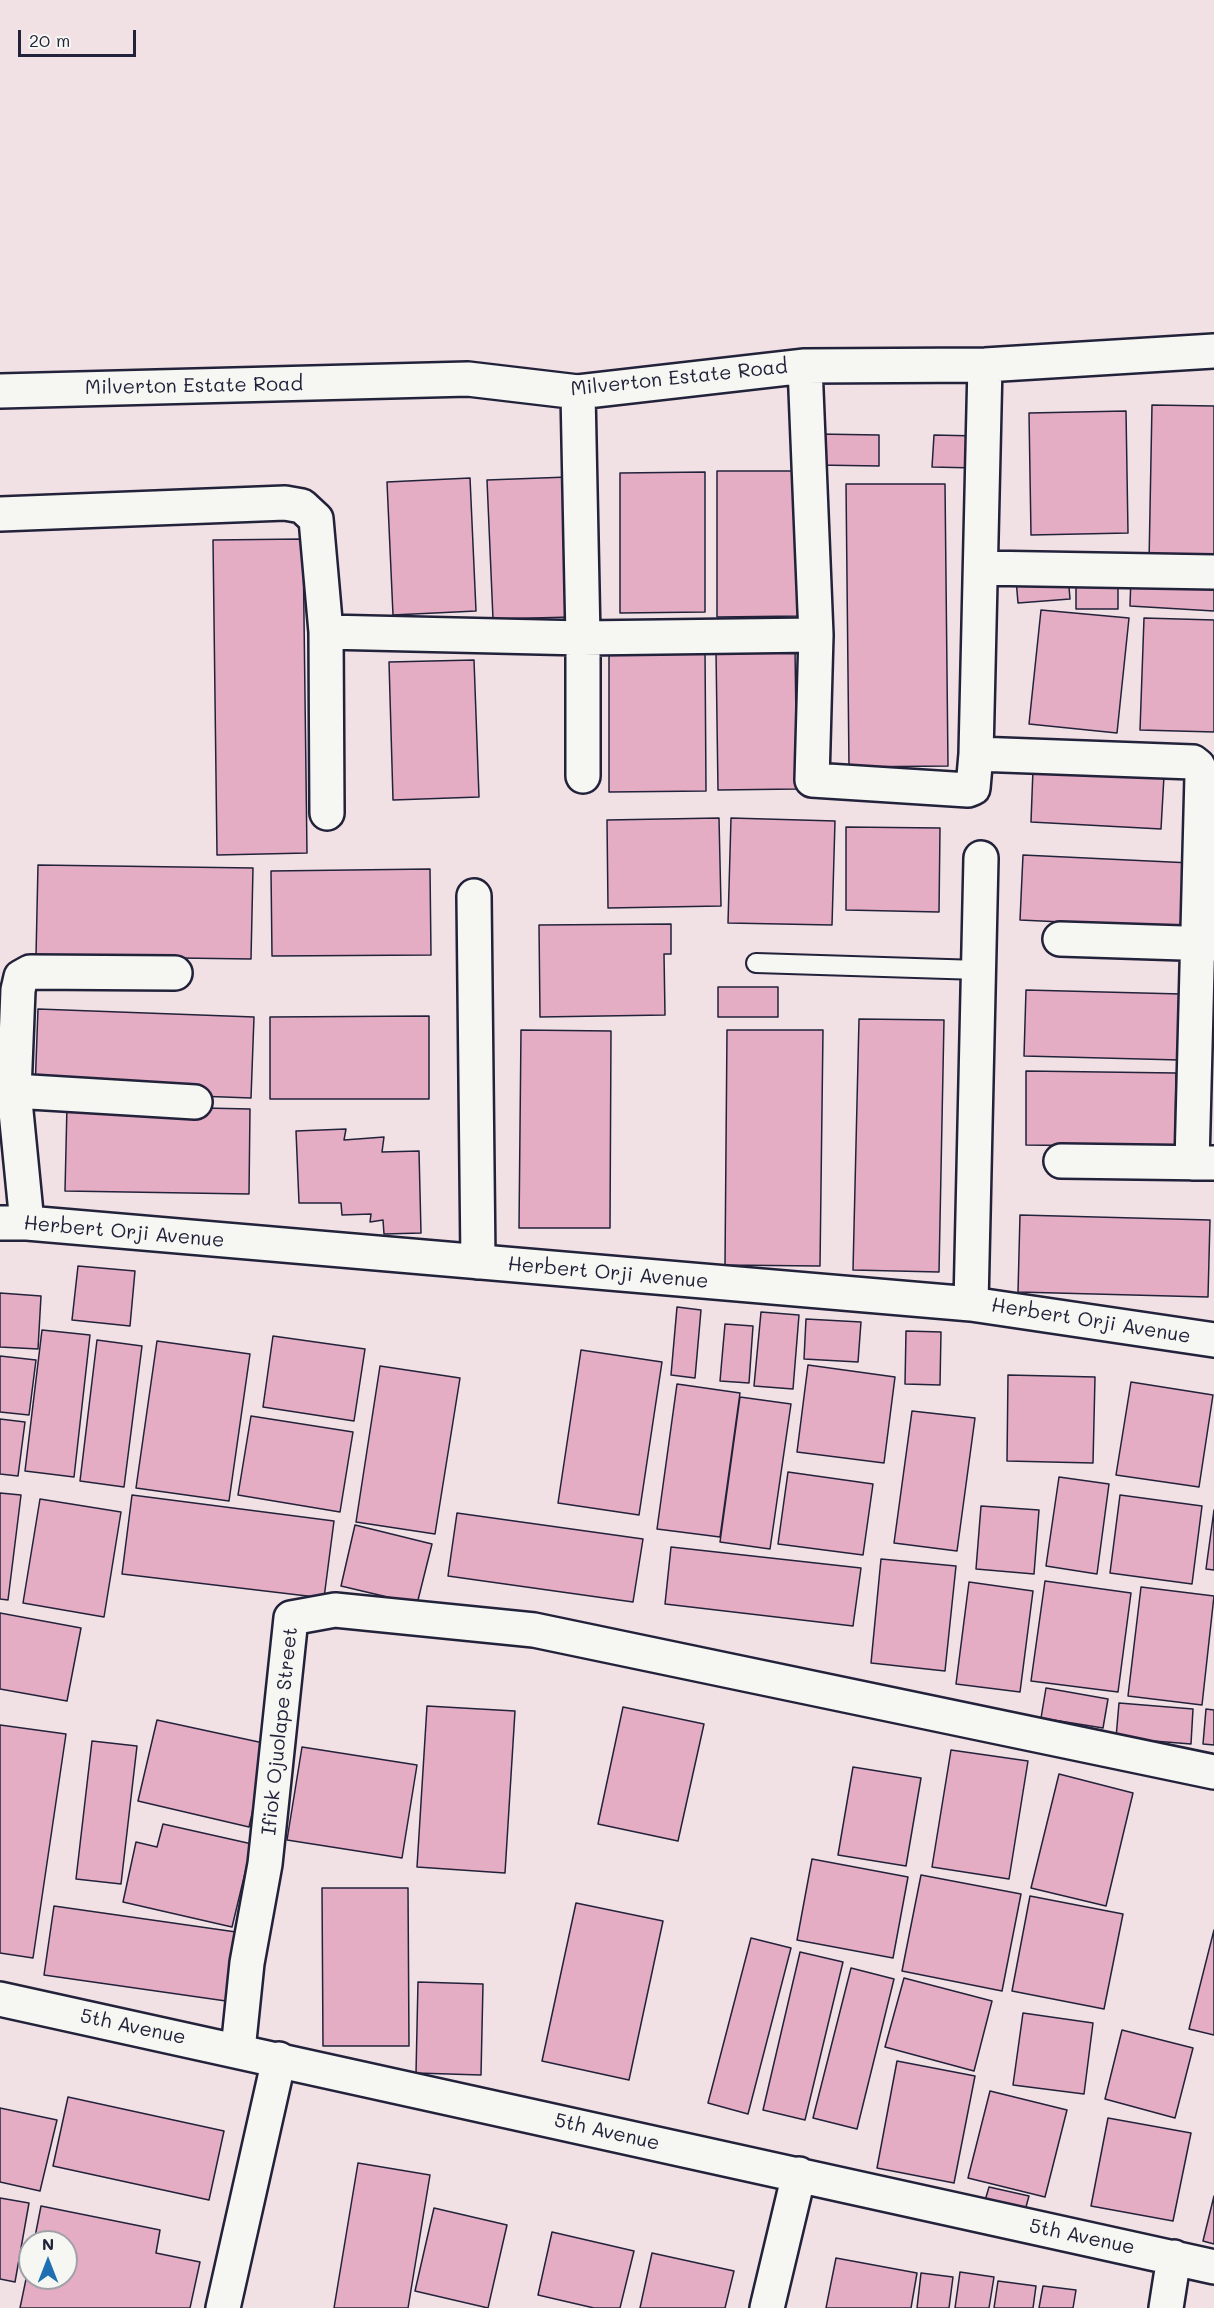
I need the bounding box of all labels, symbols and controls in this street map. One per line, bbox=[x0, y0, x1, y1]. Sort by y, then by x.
scale bar bbox=[21, 18, 140, 56]
text: 20 m bbox=[29, 28, 70, 52]
street label: Milverton Estate Road bbox=[569, 355, 789, 401]
street label: Milverton Estate Road bbox=[85, 372, 303, 400]
street label: Herbert Orji Avenue bbox=[23, 1211, 225, 1253]
street label: Herbert Orji Avenue bbox=[507, 1252, 709, 1294]
street label: Herbert Orji Avenue bbox=[990, 1293, 1192, 1349]
street label: Ifiok Ojuolape Street bbox=[257, 1626, 303, 1836]
street label: 5th Avenue bbox=[78, 2004, 188, 2050]
street label: 5th Avenue bbox=[552, 2108, 662, 2156]
street label: 5th Avenue bbox=[1027, 2214, 1137, 2260]
north arrow bbox=[18, 2230, 78, 2290]
text: N bbox=[42, 2233, 54, 2254]

